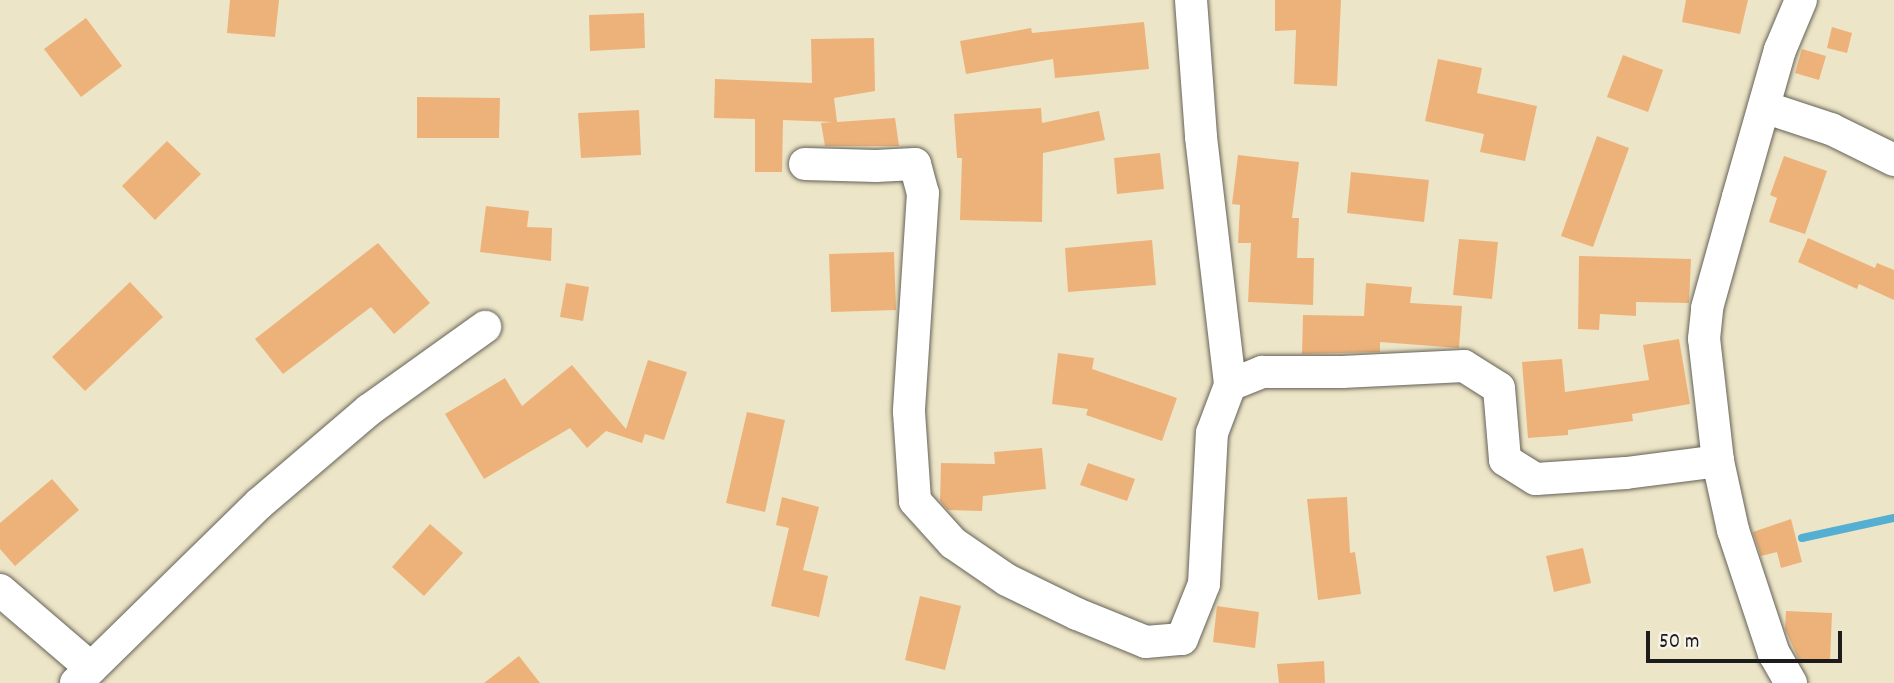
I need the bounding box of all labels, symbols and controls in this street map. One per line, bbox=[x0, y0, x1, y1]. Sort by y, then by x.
scale bar bbox=[1649, 616, 1845, 660]
text: 50 m bbox=[1659, 628, 1699, 658]

